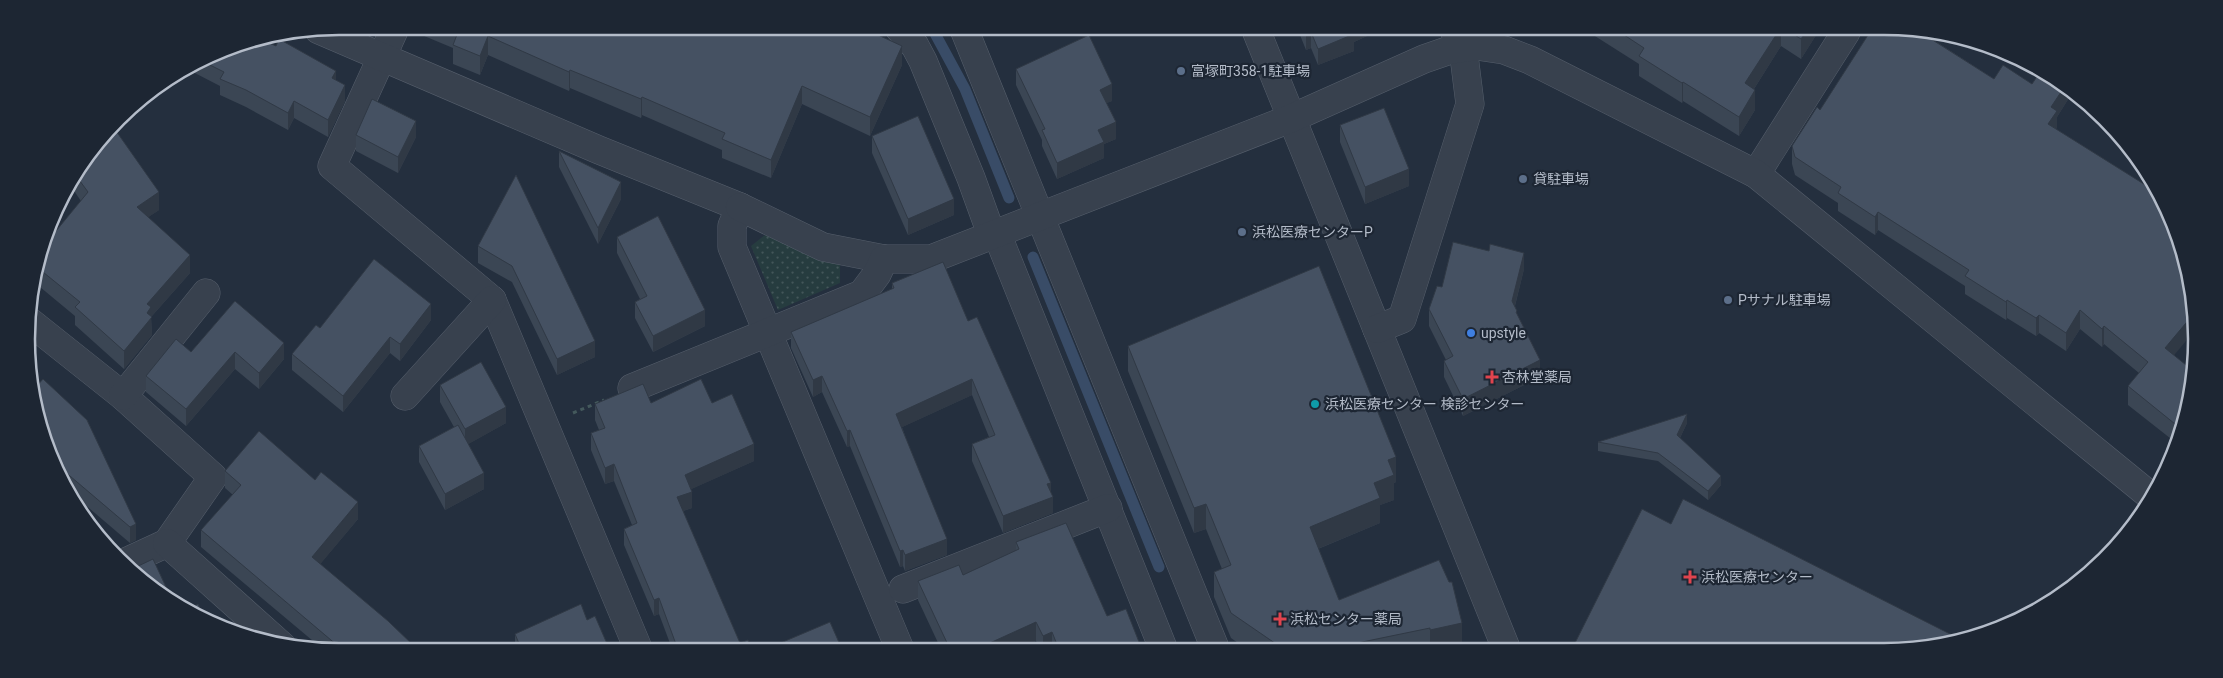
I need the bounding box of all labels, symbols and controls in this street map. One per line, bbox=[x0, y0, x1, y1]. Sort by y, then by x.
place label: 富塚町358-1駐車場 bbox=[1191, 63, 1310, 79]
marker: 富塚町358-1駐車場 bbox=[1175, 65, 1187, 77]
place label: 貸駐車場 bbox=[1533, 171, 1589, 187]
marker: 貸駐車場 bbox=[1517, 173, 1529, 185]
place label: 浜松医療センターP bbox=[1252, 224, 1373, 240]
marker: 浜松医療センターP bbox=[1236, 226, 1248, 238]
place label: Pサナル駐車場 bbox=[1738, 292, 1831, 308]
marker: Pサナル駐車場 bbox=[1722, 294, 1734, 306]
place label: upstyle bbox=[1481, 325, 1526, 341]
marker: upstyle bbox=[1465, 327, 1477, 339]
place label: 杏林堂薬局 bbox=[1502, 369, 1572, 385]
marker: 杏林堂薬局 bbox=[1486, 371, 1498, 383]
place label: 浜松医療センター 検診センター bbox=[1325, 396, 1524, 412]
marker: 浜松医療センター 検診センター bbox=[1309, 398, 1321, 410]
place label: 浜松医療センター bbox=[1701, 569, 1813, 585]
marker: 浜松医療センター bbox=[1683, 570, 1697, 584]
place label: 浜松センター薬局 bbox=[1290, 611, 1402, 627]
marker: 浜松センター薬局 bbox=[1274, 613, 1286, 625]

